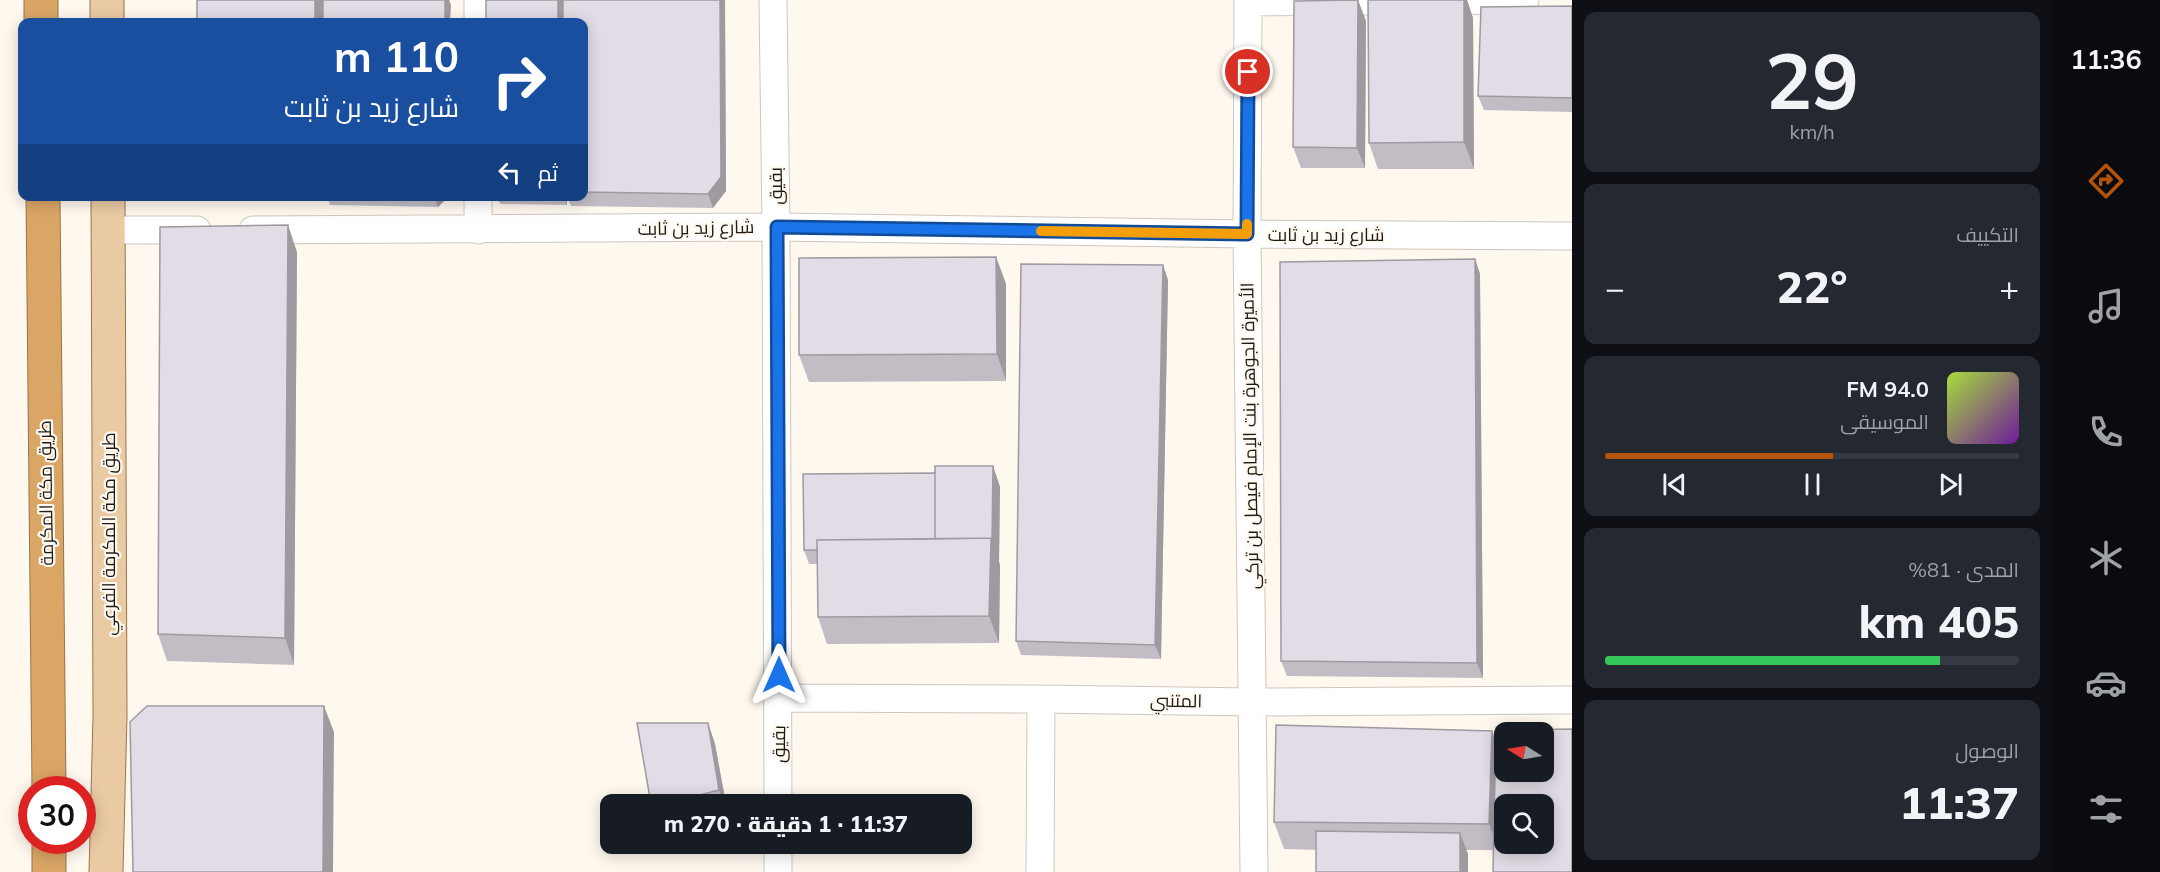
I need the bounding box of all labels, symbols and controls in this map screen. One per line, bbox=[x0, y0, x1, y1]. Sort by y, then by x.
text: 110 m bbox=[334, 30, 459, 83]
text: 29 bbox=[1765, 31, 1859, 129]
icon: right bbox=[480, 42, 558, 120]
text: 11:36 bbox=[2070, 42, 2142, 76]
pin bbox=[1222, 46, 1273, 97]
icon: arrive bbox=[1231, 55, 1264, 88]
text: شارع زيد بن ثابت bbox=[284, 90, 459, 124]
text: km/h bbox=[1789, 119, 1835, 144]
icon: left bbox=[493, 156, 526, 189]
text: ثم bbox=[538, 159, 558, 187]
icon: directions bbox=[2085, 160, 2127, 202]
street label: بقيق bbox=[764, 167, 788, 205]
street label: شارع زيد بن ثابت bbox=[638, 215, 754, 241]
text: التكييف bbox=[1956, 222, 2019, 247]
street label: شارع زيد بن ثابت bbox=[1268, 223, 1384, 247]
text: 22° bbox=[1776, 258, 1848, 314]
text: − bbox=[1605, 267, 1625, 308]
text: + bbox=[1999, 267, 2019, 308]
street label: الأميرة الجوهرة بنت الإمام فيصل بن تركي bbox=[1235, 282, 1267, 590]
icon: music bbox=[2085, 285, 2127, 327]
text: 94.0 FM bbox=[1846, 375, 1929, 403]
text: الموسيقى bbox=[1840, 409, 1929, 434]
icon: phone bbox=[2085, 411, 2127, 453]
street label: طريق مكة المكرمة bbox=[33, 420, 59, 566]
street label: طريق مكة المكرمة الفرعي bbox=[97, 432, 123, 636]
icon: previous bbox=[1658, 468, 1691, 501]
icon: pause bbox=[1796, 468, 1829, 501]
icon: next bbox=[1934, 468, 1967, 501]
icon: climate bbox=[2085, 537, 2127, 579]
text: المدى · 81% bbox=[1908, 557, 2019, 582]
text: 405 km bbox=[1858, 593, 2019, 649]
position arrow bbox=[747, 643, 811, 707]
icon: car bbox=[2085, 662, 2127, 704]
street label: المتنبي bbox=[1149, 689, 1202, 715]
north arrow bbox=[1494, 722, 1554, 782]
map controls bbox=[1494, 722, 1554, 854]
street label: بقيق bbox=[767, 725, 791, 763]
text: الوصول bbox=[1955, 738, 2019, 763]
text: 11:37 bbox=[1899, 774, 2019, 830]
speed limit sign: 30 bbox=[18, 776, 96, 854]
icon: filters bbox=[2085, 788, 2127, 830]
button: search bbox=[1494, 794, 1554, 854]
text: 11:37 · 1 دقيقة · 270 m bbox=[664, 810, 908, 838]

